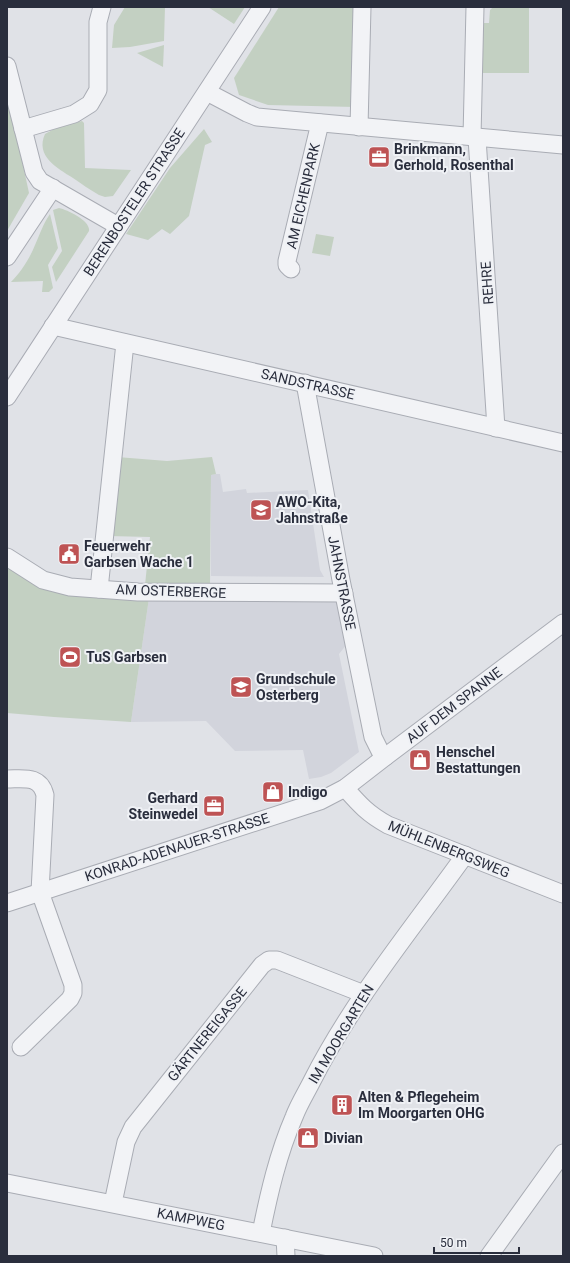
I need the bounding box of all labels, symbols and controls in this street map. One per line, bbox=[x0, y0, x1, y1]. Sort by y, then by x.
street label: BERENBOSTELER STRASSE bbox=[80, 125, 188, 279]
street label: AM EICHENPARK bbox=[283, 141, 323, 250]
place label: Brinkmann, Gerhold, Rosenthal bbox=[394, 141, 514, 173]
office icon: Brinkmann, Gerhold, Rosenthal bbox=[366, 144, 392, 170]
street label: REHRE bbox=[478, 261, 496, 305]
street label: SANDSTRASSE bbox=[260, 365, 356, 403]
place label: AWO-Kita, Jahnstraße bbox=[276, 494, 348, 526]
school or university icon: AWO-Kita, Jahnstraße bbox=[248, 497, 274, 523]
street label: JAHNSTRASSE bbox=[325, 535, 359, 632]
place label: Feuerwehr Garbsen Wache 1 bbox=[84, 538, 194, 570]
public building icon: Feuerwehr Garbsen Wache 1 bbox=[56, 541, 82, 567]
street label: AM OSTERBERGE bbox=[115, 581, 227, 601]
sports icon: TuS Garbsen bbox=[57, 644, 83, 670]
place label: TuS Garbsen bbox=[86, 649, 167, 665]
street label: AUF DEM SPANNE bbox=[403, 664, 505, 746]
place label: Grundschule Osterberg bbox=[256, 671, 336, 703]
school or university icon: Grundschule Osterberg bbox=[228, 674, 254, 700]
place label: Henschel Bestattungen bbox=[436, 744, 521, 776]
shop icon: Henschel Bestattungen bbox=[407, 747, 433, 773]
shop icon: Indigo bbox=[260, 779, 286, 805]
place label: Indigo bbox=[288, 784, 328, 800]
place label: Gerhard Steinwedel bbox=[129, 790, 198, 822]
office icon: Gerhard Steinwedel bbox=[201, 793, 227, 819]
street label: KONRAD-ADENAUER-STRASSE bbox=[83, 810, 271, 884]
street label: MÜHLENBERGSWEG bbox=[386, 817, 512, 881]
street label: IM MOORGARTEN bbox=[305, 982, 377, 1086]
street label: GÄRTNEREIGASSE bbox=[164, 984, 250, 1084]
place label: Alten & Pflegeheim Im Moorgarten OHG bbox=[358, 1089, 484, 1121]
building icon: Alten & Pflegeheim Im Moorgarten OHG bbox=[329, 1092, 355, 1118]
shop icon: Divian bbox=[295, 1125, 321, 1151]
place label: Divian bbox=[324, 1130, 363, 1146]
street label: KAMPWEG bbox=[156, 1205, 226, 1233]
scale bar bbox=[434, 1229, 519, 1255]
text: 50 m bbox=[440, 1236, 467, 1250]

